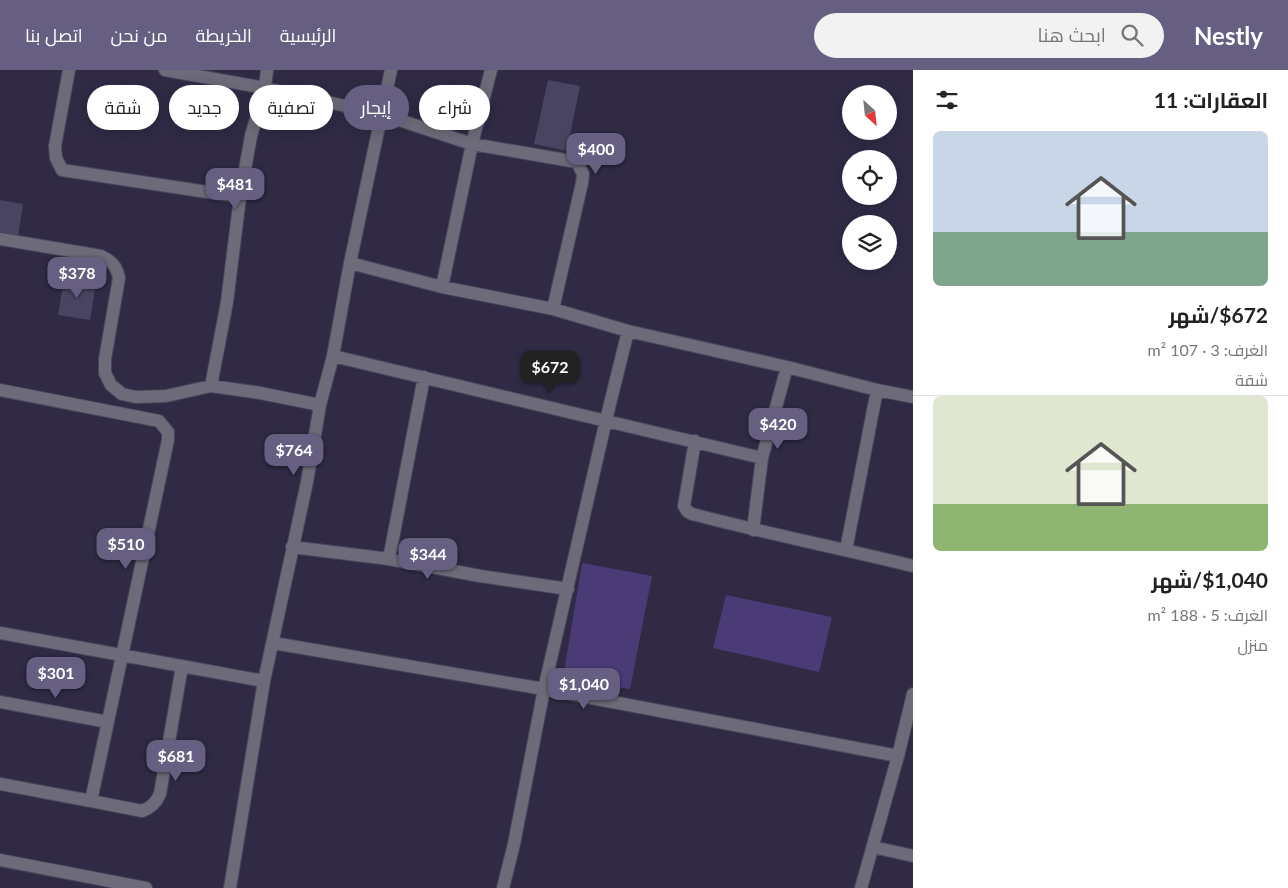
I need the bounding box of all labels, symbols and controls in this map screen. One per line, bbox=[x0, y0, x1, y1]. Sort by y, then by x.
search box bbox=[814, 13, 1164, 58]
icon: search bbox=[1118, 21, 1146, 49]
text: Nestly bbox=[1194, 21, 1263, 50]
text: ابحث هنا bbox=[1038, 23, 1106, 46]
text: اتصل بنا bbox=[25, 24, 83, 46]
text: من نحن bbox=[111, 24, 168, 46]
text: الخريطة bbox=[196, 24, 252, 46]
text: الرئيسية bbox=[280, 24, 336, 46]
chip: شقة bbox=[87, 85, 159, 130]
chip: جديد bbox=[169, 85, 239, 130]
chip: تصفية bbox=[249, 85, 333, 130]
chip: إيجار bbox=[343, 85, 409, 130]
chip: شراء bbox=[419, 85, 490, 130]
north arrow bbox=[842, 85, 898, 140]
map controls bbox=[842, 85, 897, 270]
icon: filters bbox=[933, 86, 961, 114]
text: العقارات: 11 bbox=[1154, 87, 1268, 112]
pin: $400 bbox=[566, 132, 626, 175]
text: $400 bbox=[577, 139, 615, 158]
button: locate bbox=[842, 150, 897, 205]
icon: home bbox=[1056, 163, 1146, 253]
pin: $481 bbox=[205, 168, 265, 210]
text: $481 bbox=[216, 174, 254, 193]
button: layers bbox=[842, 215, 897, 270]
pin: $378 bbox=[47, 256, 107, 299]
text: $378 bbox=[58, 263, 96, 282]
text: $672/شهر bbox=[1168, 302, 1268, 327]
text: الغرف: 3 · 107 m² bbox=[1148, 340, 1268, 359]
pin: $672 bbox=[520, 350, 580, 393]
text: $672 bbox=[531, 357, 569, 376]
text: شقة bbox=[1235, 370, 1268, 389]
pin: $420 bbox=[748, 408, 808, 450]
text: $420 bbox=[759, 414, 797, 433]
icon: home bbox=[1056, 429, 1146, 519]
pin: $764 bbox=[264, 434, 324, 476]
text: $764 bbox=[275, 440, 313, 459]
pin: $510 bbox=[96, 528, 156, 570]
text: $510 bbox=[107, 534, 145, 553]
pin: $344 bbox=[398, 538, 458, 580]
text: $344 bbox=[409, 544, 447, 563]
text: $1,040/شهر bbox=[1151, 567, 1268, 592]
text: الغرف: 5 · 188 m² bbox=[1148, 605, 1268, 624]
text: منزل bbox=[1238, 635, 1268, 654]
pin: $301 bbox=[26, 656, 86, 699]
text: $301 bbox=[37, 663, 75, 682]
pin: $1,040 bbox=[543, 668, 625, 710]
text: $1,040 bbox=[559, 674, 609, 693]
pin: $681 bbox=[146, 740, 206, 782]
text: $681 bbox=[157, 746, 195, 765]

